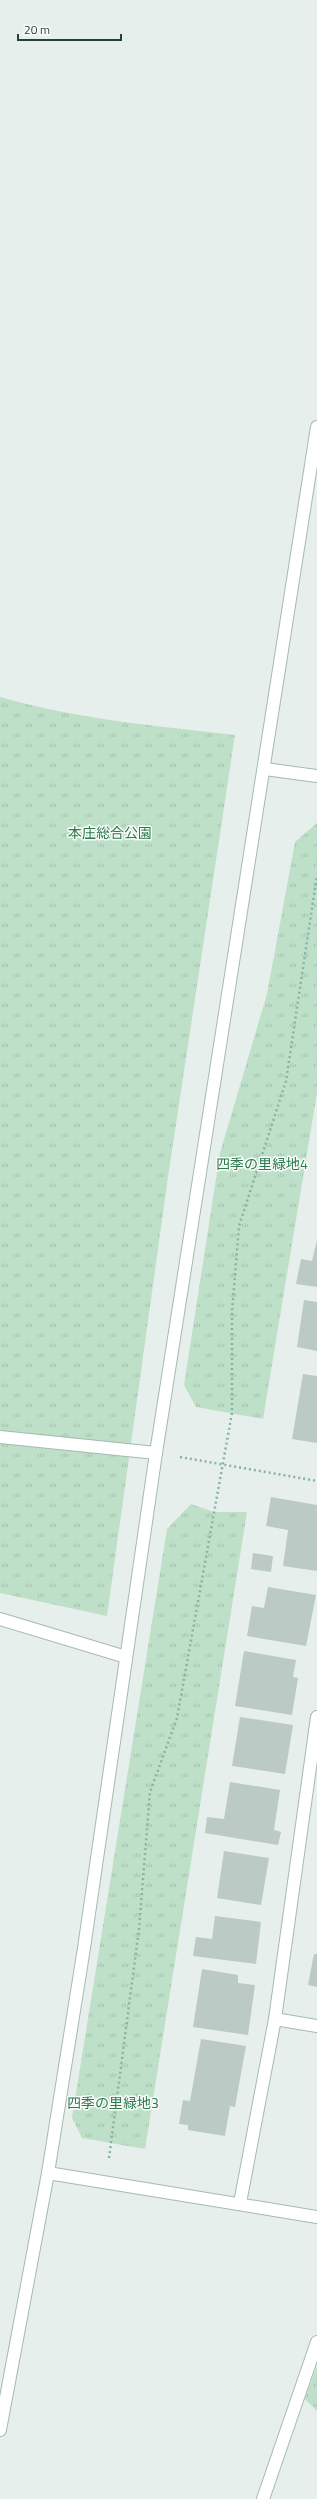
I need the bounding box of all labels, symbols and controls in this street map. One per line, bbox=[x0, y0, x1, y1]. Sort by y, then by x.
scale bar bbox=[18, 16, 121, 42]
text: 20 m bbox=[24, 20, 50, 39]
park label: 本庄総合公園 bbox=[68, 822, 152, 843]
park label: 四季の里緑地4 bbox=[216, 1153, 308, 1174]
park label: 四季の里緑地3 bbox=[67, 2092, 159, 2113]

